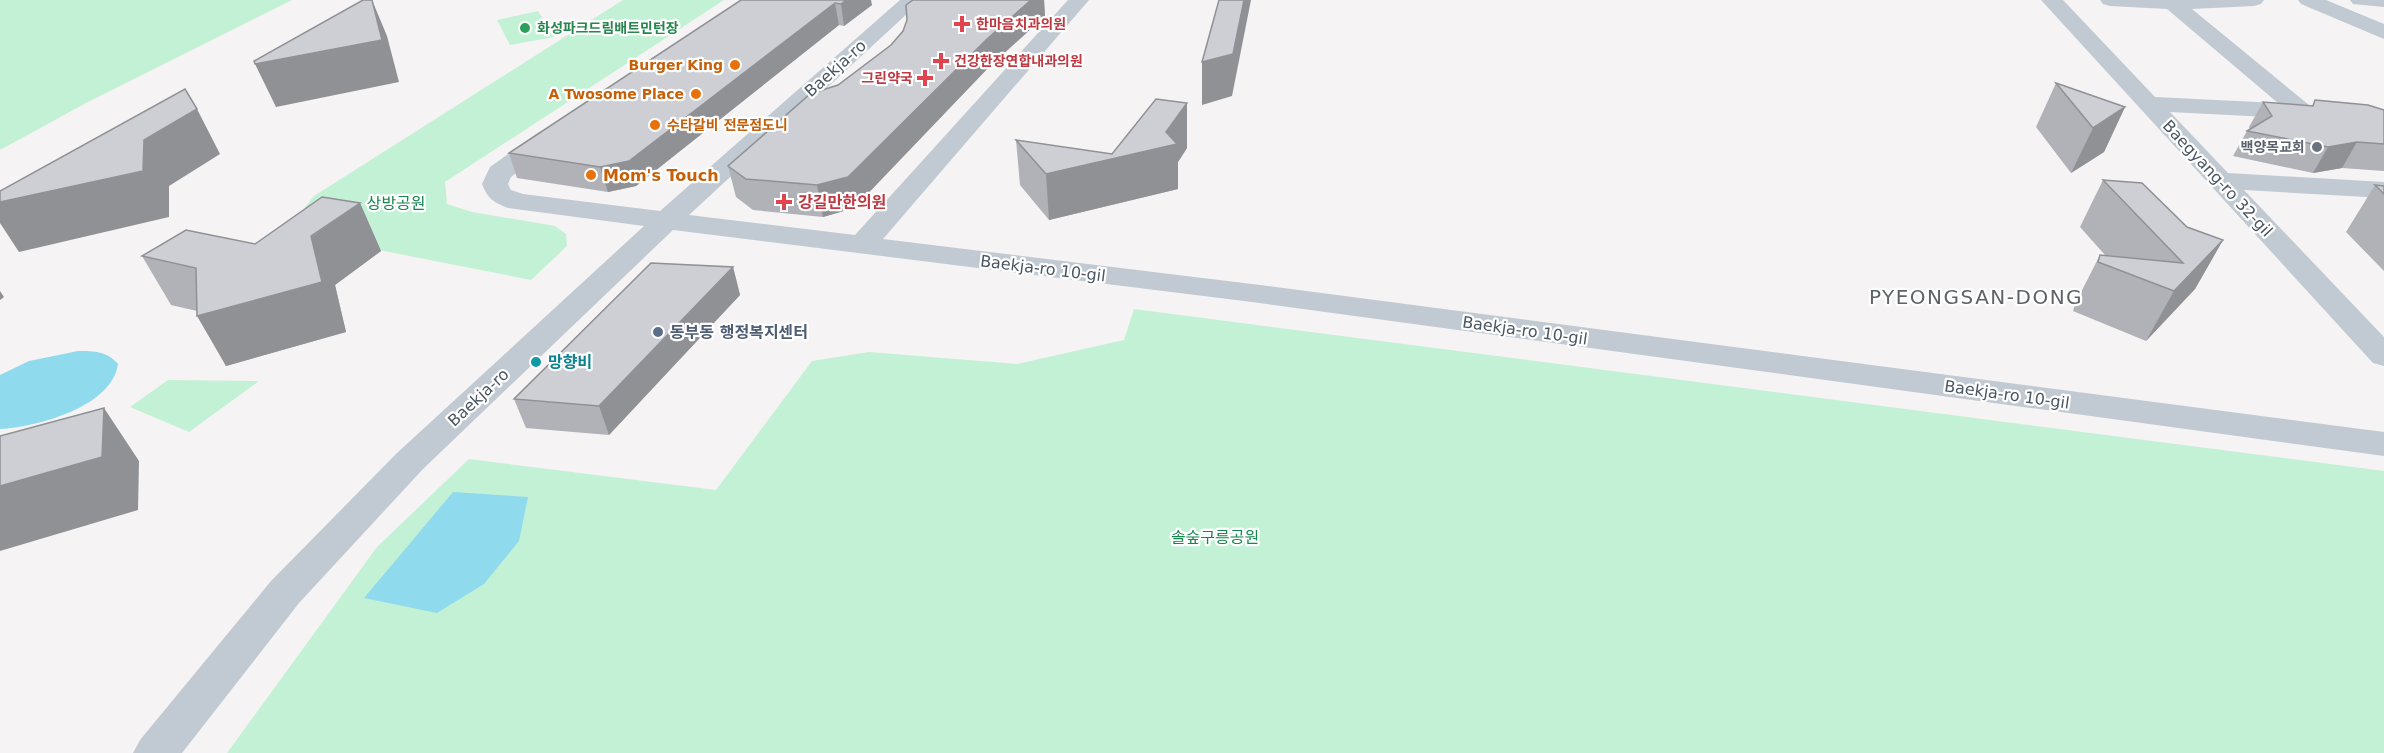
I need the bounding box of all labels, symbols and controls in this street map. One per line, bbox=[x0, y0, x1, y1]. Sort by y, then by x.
marker: 한마음치과의원 bbox=[953, 15, 971, 33]
place label: 한마음치과의원 bbox=[976, 16, 1066, 32]
place label: 화성파크드림배트민턴장 bbox=[537, 20, 679, 36]
marker: 화성파크드림배트민턴장 bbox=[518, 21, 532, 35]
street label: Baekja-ro bbox=[801, 36, 870, 101]
marker: 건강한장연합내과의원 bbox=[932, 52, 950, 70]
place label: 건강한장연합내과의원 bbox=[954, 53, 1083, 69]
place label: Burger King bbox=[629, 57, 723, 73]
marker: Burger King bbox=[728, 58, 742, 72]
place label: 그린약국 bbox=[861, 70, 913, 86]
marker: 그린약국 bbox=[918, 71, 932, 85]
place label: A Twosome Place bbox=[549, 86, 684, 102]
marker: A Twosome Place bbox=[689, 87, 703, 101]
street label: Baegyang-ro 32-gil bbox=[2159, 116, 2277, 241]
place label: 수타갈비 전문점도니 bbox=[667, 117, 788, 133]
marker: 수타갈비 전문점도니 bbox=[648, 118, 662, 132]
place label: 백양목교회 bbox=[2241, 139, 2305, 155]
marker: 백양목교회 bbox=[2310, 140, 2324, 154]
place label: Mom's Touch bbox=[603, 166, 719, 185]
marker: Mom's Touch bbox=[584, 168, 598, 182]
marker: 강길만한의원 bbox=[775, 193, 793, 211]
place label: 강길만한의원 bbox=[798, 193, 886, 212]
park label: 상방공원 bbox=[367, 194, 425, 213]
street label: Baekja-ro 10-gil bbox=[979, 251, 1107, 286]
district label: PYEONGSAN-DONG bbox=[1869, 285, 2083, 309]
street label: Baekja-ro 10-gil bbox=[1461, 312, 1589, 349]
place label: 동부동 행정복지센터 bbox=[670, 323, 808, 342]
marker: 동부동 행정복지센터 bbox=[651, 325, 665, 339]
place label: 망향비 bbox=[548, 353, 592, 372]
marker: 망향비 bbox=[529, 355, 543, 369]
street label: Baekja-ro bbox=[444, 365, 513, 430]
street label: Baekja-ro 10-gil bbox=[1943, 376, 2071, 413]
park label: 솔숲구릉공원 bbox=[1171, 528, 1259, 547]

